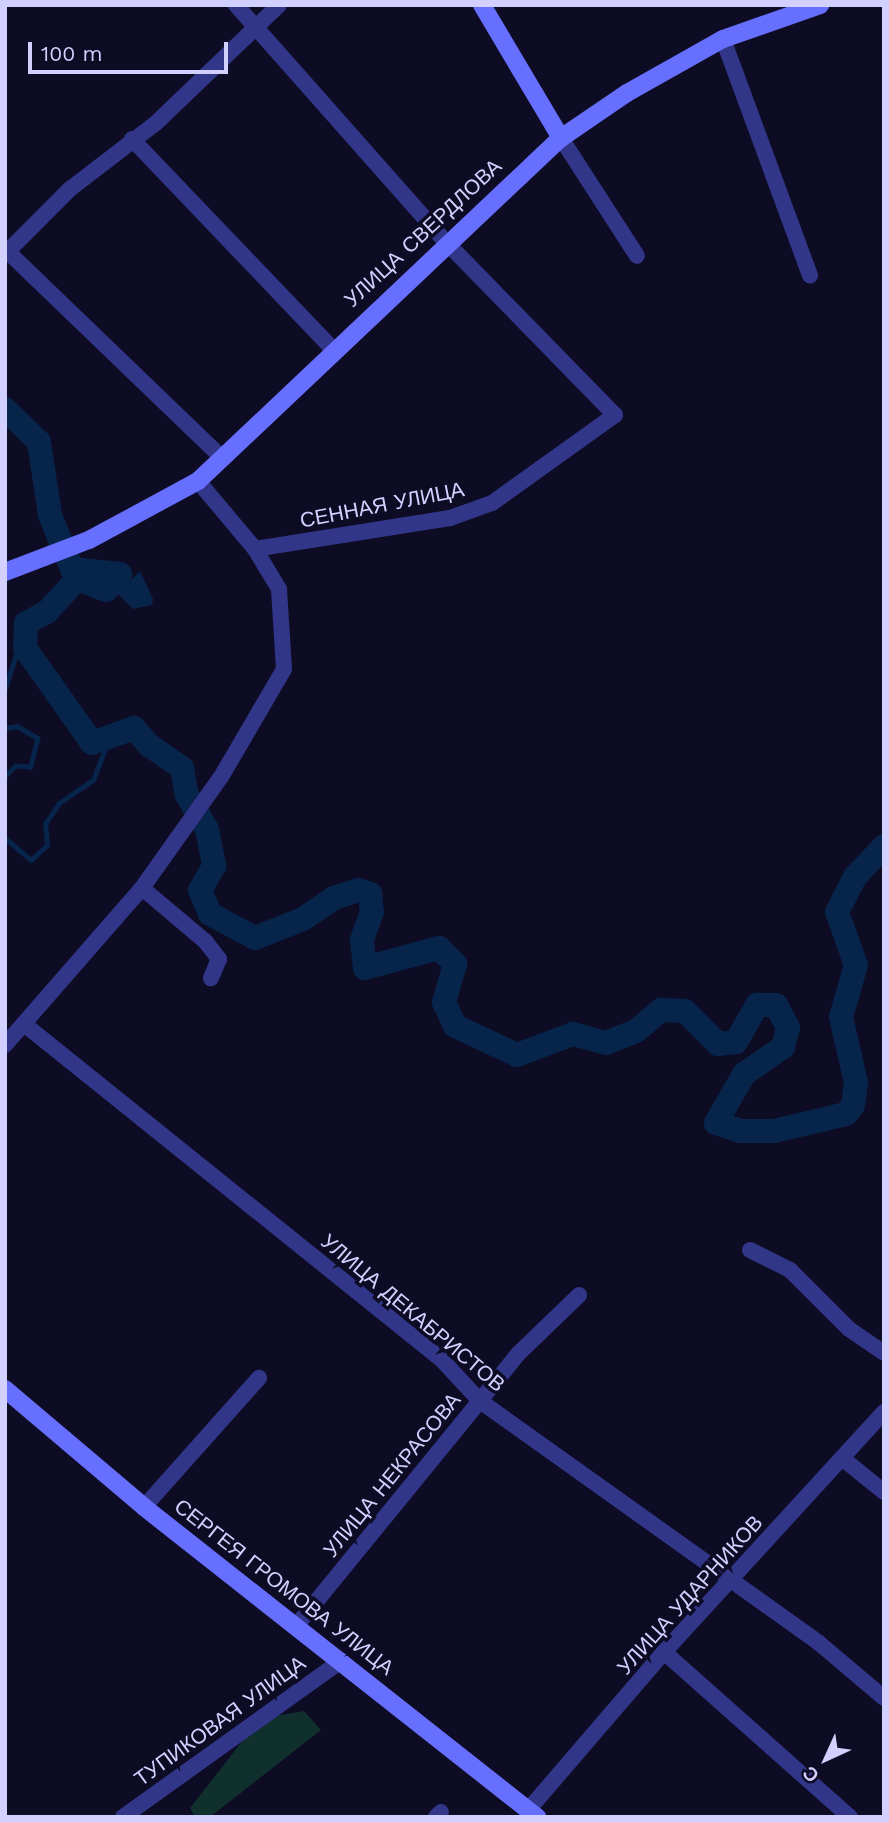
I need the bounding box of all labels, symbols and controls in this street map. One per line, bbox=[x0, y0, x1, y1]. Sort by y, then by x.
scale bar bbox=[32, 28, 231, 72]
text: 100 m bbox=[41, 41, 103, 66]
street label: УЛИЦА СВЕРДЛОВА bbox=[339, 154, 507, 312]
street label: СЕННАЯ УЛИЦА bbox=[298, 477, 466, 533]
street label: УЛИЦА ДЕКАБРИСТОВ bbox=[316, 1229, 510, 1397]
street label: УЛИЦА НЕКРАСОВА bbox=[318, 1388, 466, 1562]
street label: СЕРГЕЯ ГРОМОВА УЛИЦА bbox=[169, 1493, 399, 1681]
street label: УЛИЦА УДАРНИКОВ bbox=[612, 1510, 768, 1680]
street label: ТУПИКОВАЯ УЛИЦА bbox=[130, 1650, 310, 1792]
north arrow bbox=[791, 1724, 861, 1794]
text: С bbox=[798, 1761, 824, 1787]

